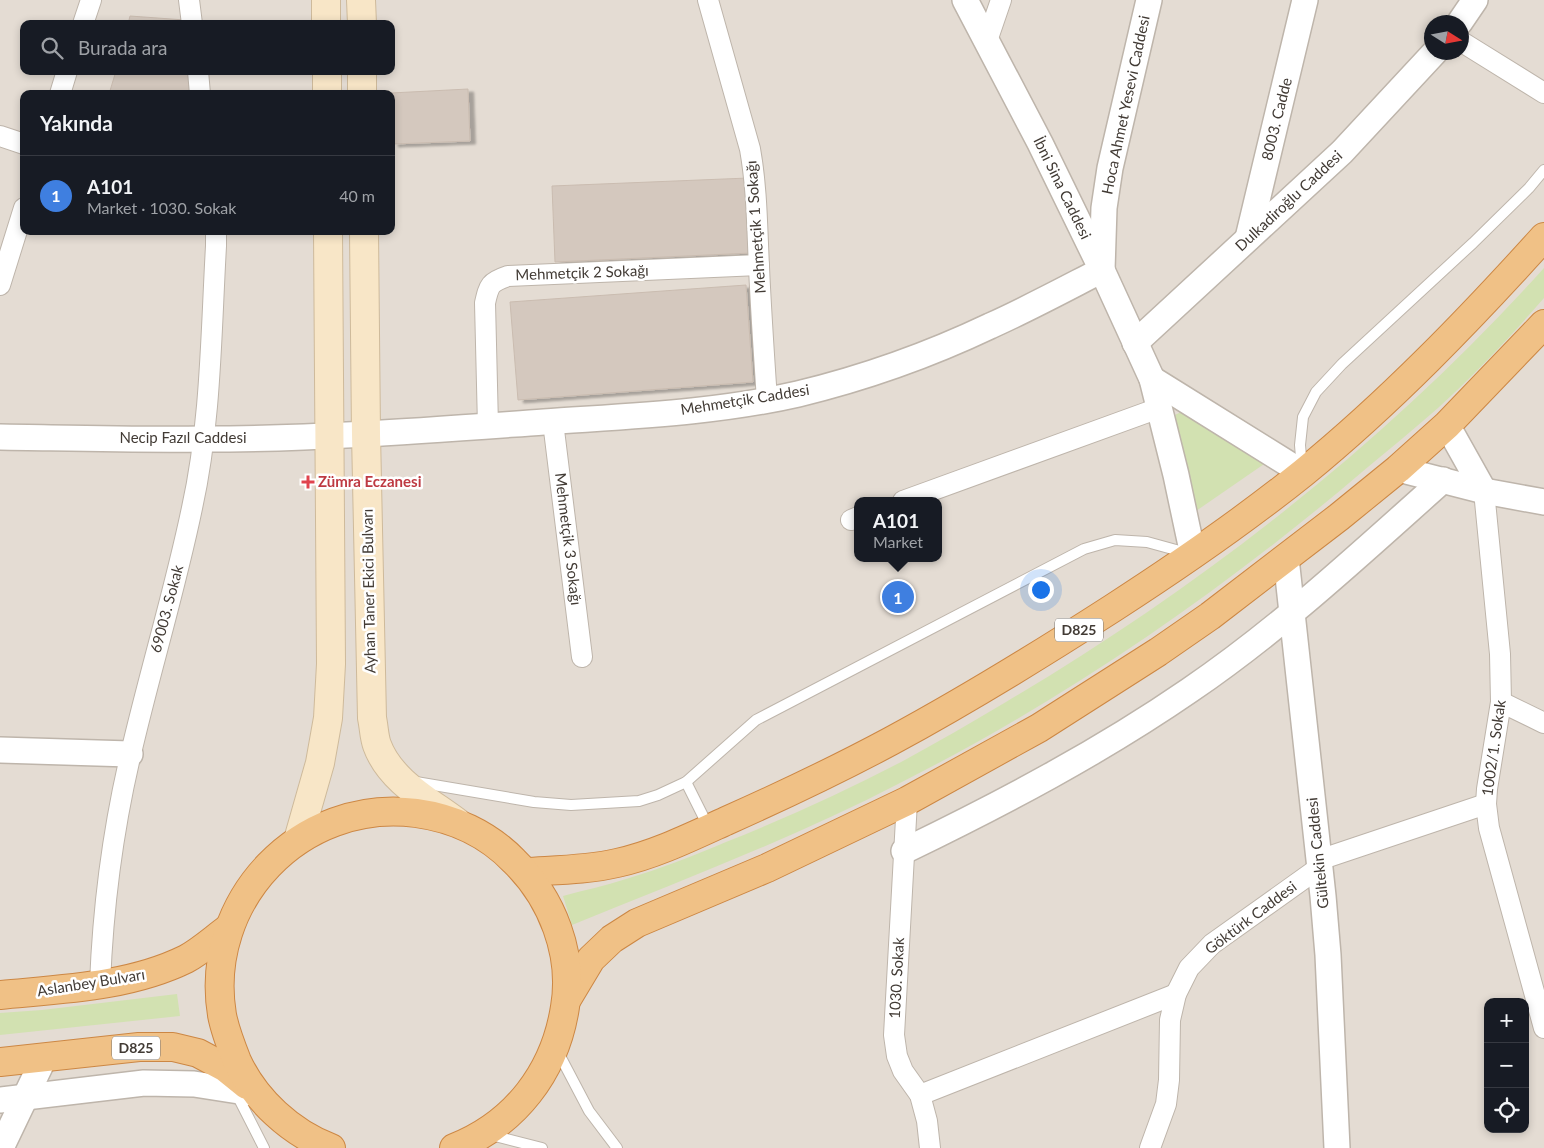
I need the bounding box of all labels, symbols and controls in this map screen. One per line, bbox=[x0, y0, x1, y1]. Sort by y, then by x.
street label: Hoca Ahmet Yesevi Caddesi bbox=[1097, 14, 1153, 196]
north arrow bbox=[1424, 15, 1469, 60]
search box bbox=[20, 20, 395, 75]
icon: search bbox=[38, 34, 66, 62]
text: Burada ara bbox=[78, 36, 167, 59]
street label: 8003. Cadde bbox=[1257, 76, 1295, 162]
text: Yakında bbox=[40, 110, 113, 135]
street label: İbni Sina Caddesi bbox=[1030, 133, 1096, 242]
street label: Dulkadiroğlu Caddesi bbox=[1231, 146, 1346, 254]
street label: Mehmetçik 1 Sokağı bbox=[741, 160, 769, 294]
text: A101 bbox=[87, 175, 133, 198]
text: 1 bbox=[51, 186, 61, 205]
text: 40 m bbox=[339, 186, 375, 205]
text: Market · 1030. Sokak bbox=[87, 198, 236, 217]
street label: Mehmetçik 2 Sokağı bbox=[515, 261, 649, 283]
street label: Mehmetçik Caddesi bbox=[679, 380, 810, 418]
street label: Necip Fazıl Caddesi bbox=[119, 428, 247, 446]
place label: Zümra Eczanesi bbox=[318, 472, 422, 490]
street label: Mehmetçik 3 Sokağı bbox=[552, 472, 586, 606]
marker: Zümra Eczanesi bbox=[302, 476, 314, 488]
popup bbox=[854, 497, 942, 562]
street label: Ayhan Taner Ekici Bulvarı bbox=[358, 509, 378, 673]
text: A101 bbox=[873, 509, 919, 532]
text: Market bbox=[873, 532, 923, 551]
street label: 69003. Sokak bbox=[146, 562, 186, 655]
your location bbox=[1028, 577, 1054, 603]
pin: 1 bbox=[882, 578, 914, 616]
road number: D825 bbox=[1055, 618, 1103, 642]
street label: 1002/1. Sokak bbox=[1477, 698, 1509, 797]
street label: Gültekin Caddesi bbox=[1302, 797, 1332, 910]
street label: Göktürk Caddesi bbox=[1201, 877, 1300, 957]
street label: 1030. Sokak bbox=[885, 936, 907, 1019]
street label: Aslanbey Bulvarı bbox=[36, 965, 146, 999]
map controls bbox=[1484, 998, 1529, 1133]
button: + bbox=[1484, 998, 1529, 1043]
road number: D825 bbox=[112, 1036, 160, 1060]
button: − bbox=[1484, 1043, 1529, 1088]
button: locate bbox=[1484, 1088, 1529, 1133]

